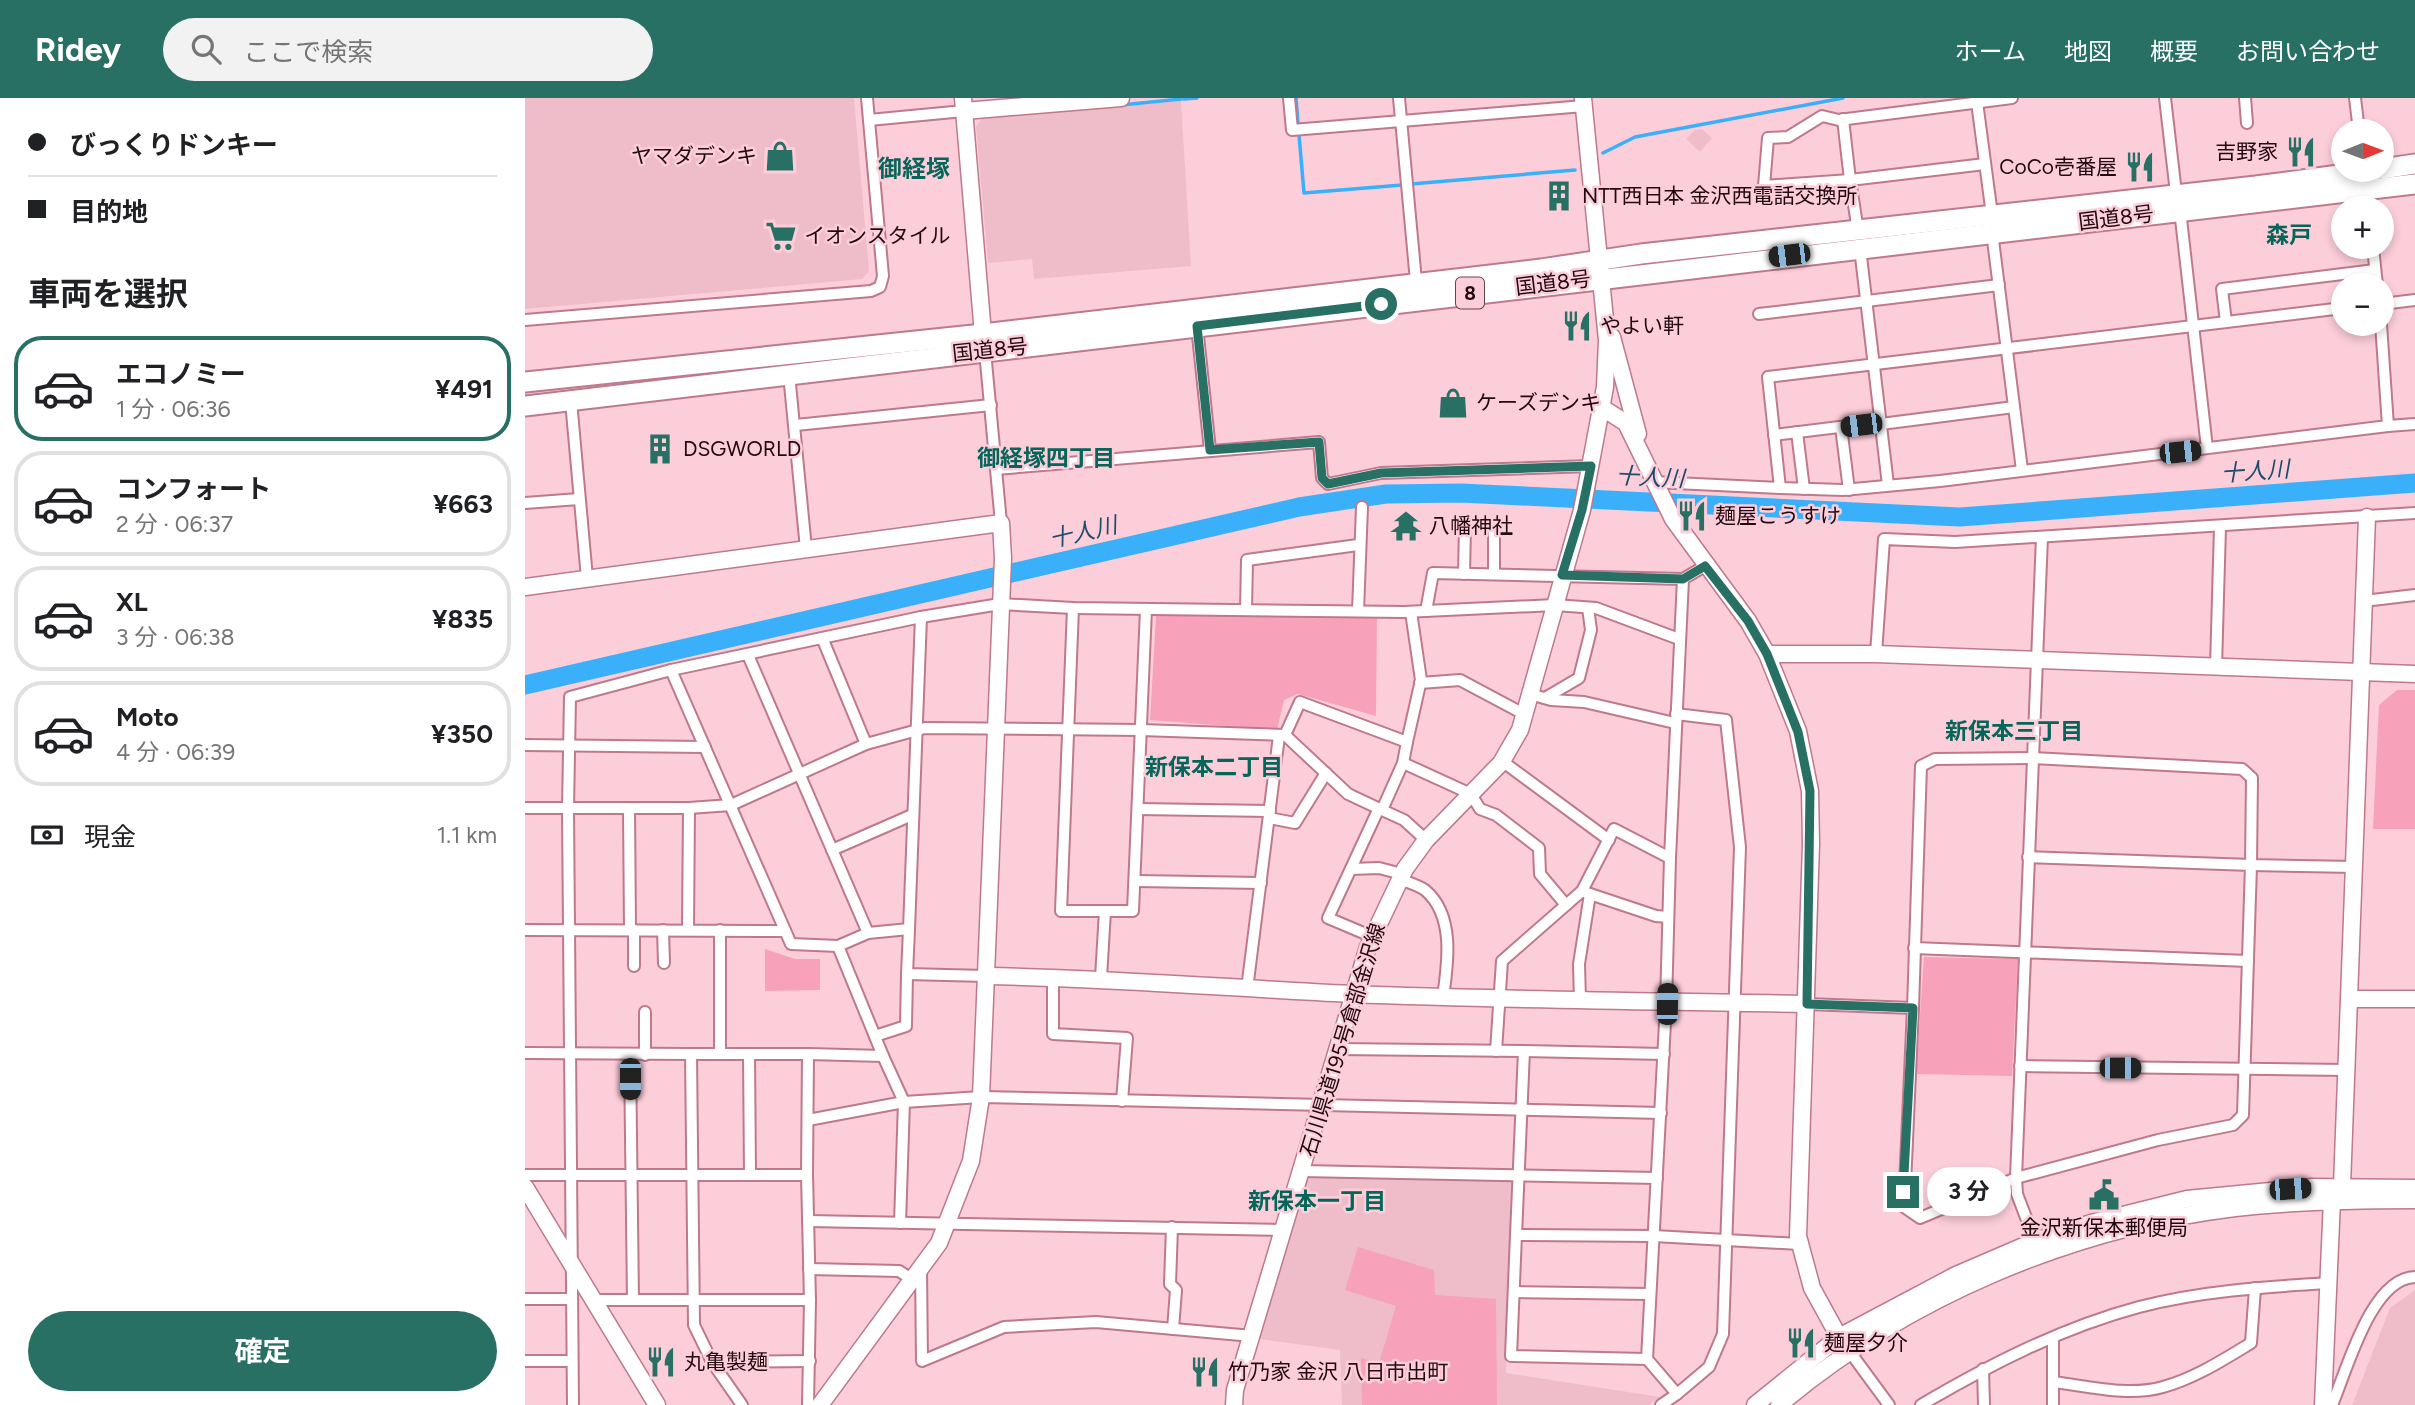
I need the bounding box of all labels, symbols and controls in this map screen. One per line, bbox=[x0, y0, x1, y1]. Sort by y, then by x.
search box bbox=[163, 18, 653, 81]
text: Ridey bbox=[35, 30, 121, 69]
icon: search bbox=[187, 30, 225, 68]
text: ここで検索 bbox=[243, 36, 373, 68]
text: ホーム bbox=[1955, 37, 2026, 66]
text: 地図 bbox=[2064, 37, 2112, 66]
text: 概要 bbox=[2150, 37, 2198, 66]
text: お問い合わせ bbox=[2236, 37, 2380, 66]
north arrow bbox=[2331, 119, 2394, 182]
map controls bbox=[2331, 119, 2394, 336]
text: びっくりドンキー bbox=[70, 129, 278, 161]
restaurant icon: 吉野家 bbox=[2284, 135, 2318, 169]
shop icon: ヤマダデンキ bbox=[763, 139, 797, 173]
place label: 吉野家 bbox=[2215, 139, 2278, 164]
place label: ヤマダデンキ bbox=[631, 143, 757, 168]
restaurant icon: CoCo壱番屋 bbox=[2123, 150, 2157, 184]
district label: 御経塚 bbox=[878, 154, 950, 183]
place label: CoCo壱番屋 bbox=[1999, 154, 2117, 179]
building icon: NTT西日本 金沢西電話交換所 bbox=[1542, 179, 1576, 213]
place label: NTT西日本 金沢西電話交換所 bbox=[1582, 183, 1858, 208]
text: 目的地 bbox=[70, 196, 148, 228]
button: + bbox=[2331, 196, 2394, 259]
street label: 国道8号 bbox=[2077, 200, 2155, 235]
supermarket icon: イオンスタイル bbox=[764, 219, 798, 253]
district label: 森戸 bbox=[2266, 221, 2312, 249]
place label: イオンスタイル bbox=[804, 223, 951, 248]
car bbox=[1767, 242, 1812, 268]
street label: 国道8号 bbox=[1514, 265, 1592, 300]
button: − bbox=[2331, 273, 2394, 336]
text: 車両を選択 bbox=[28, 275, 188, 313]
road number: 8 bbox=[1456, 278, 1484, 308]
route start bbox=[1365, 288, 1397, 320]
restaurant icon: やよい軒 bbox=[1560, 309, 1594, 343]
place label: やよい軒 bbox=[1600, 313, 1684, 338]
street label: 国道8号 bbox=[951, 333, 1029, 366]
icon: car bbox=[32, 357, 95, 420]
text: エコノミー bbox=[116, 358, 246, 390]
text: ¥491 bbox=[435, 373, 493, 405]
shop icon: ケーズデンキ bbox=[1436, 386, 1470, 420]
place label: ケーズデンキ bbox=[1476, 390, 1601, 415]
text: 1 分 · 06:36 bbox=[116, 395, 231, 423]
car bbox=[1839, 412, 1884, 438]
building icon: DSGWORLD bbox=[643, 432, 677, 466]
place label: DSGWORLD bbox=[683, 436, 801, 461]
car bbox=[2159, 439, 2202, 465]
district label: 御経塚四丁目 bbox=[977, 444, 1115, 472]
water label: 十人川 bbox=[2220, 454, 2293, 487]
water label: 十人川 bbox=[1615, 461, 1688, 493]
icon: car bbox=[32, 472, 95, 535]
text: コンフォート bbox=[116, 473, 271, 505]
text: ¥663 bbox=[433, 488, 493, 520]
restaurant icon: 麺屋こうすけ bbox=[1675, 499, 1709, 533]
place label: 麺屋こうすけ bbox=[1715, 503, 1841, 528]
temple icon: 八幡神社 bbox=[1389, 509, 1423, 543]
text: 2 分 · 06:37 bbox=[116, 510, 233, 538]
water label: 十人川 bbox=[1046, 510, 1123, 553]
place label: 八幡神社 bbox=[1429, 513, 1513, 538]
text: XL bbox=[116, 586, 148, 618]
icon: car bbox=[32, 587, 95, 650]
text: ¥835 bbox=[432, 603, 493, 635]
text: 3 分 · 06:38 bbox=[116, 623, 235, 651]
text: Moto bbox=[116, 701, 179, 733]
icon: car bbox=[32, 702, 95, 765]
district label: 新保本三丁目 bbox=[1945, 717, 2083, 745]
text: ¥350 bbox=[431, 718, 493, 750]
text: 4 分 · 06:39 bbox=[116, 738, 235, 766]
district label: 新保本二丁目 bbox=[1145, 753, 1283, 781]
icon: cash bbox=[28, 816, 66, 854]
text: 現金 bbox=[84, 821, 136, 853]
text: 1.1 km bbox=[437, 821, 497, 849]
street label: 石川県道195号倉部金沢線 bbox=[1295, 920, 1390, 1160]
car bbox=[1657, 983, 1678, 1025]
car bbox=[620, 1058, 641, 1100]
car bbox=[2100, 1058, 2142, 1079]
callout: 3 分 bbox=[1927, 1168, 2011, 1216]
route end bbox=[1887, 1176, 1919, 1208]
text: 3 分 bbox=[1948, 1177, 1990, 1205]
car bbox=[2269, 1177, 2312, 1201]
public building icon: 金沢新保本郵便局 bbox=[2087, 1178, 2121, 1212]
district label: 新保本一丁目 bbox=[1248, 1187, 1386, 1215]
place label: 金沢新保本郵便局 bbox=[2020, 1215, 2188, 1240]
button: 確定 bbox=[28, 1311, 497, 1391]
restaurant icon: 麺屋夕介 bbox=[1784, 1326, 1818, 1360]
place label: 麺屋夕介 bbox=[1824, 1330, 1908, 1355]
restaurant icon: 丸亀製麺 bbox=[644, 1345, 678, 1379]
place label: 丸亀製麺 bbox=[684, 1349, 768, 1374]
restaurant icon: 竹乃家 金沢 八日市出町 bbox=[1188, 1355, 1222, 1389]
place label: 竹乃家 金沢 八日市出町 bbox=[1228, 1359, 1448, 1384]

